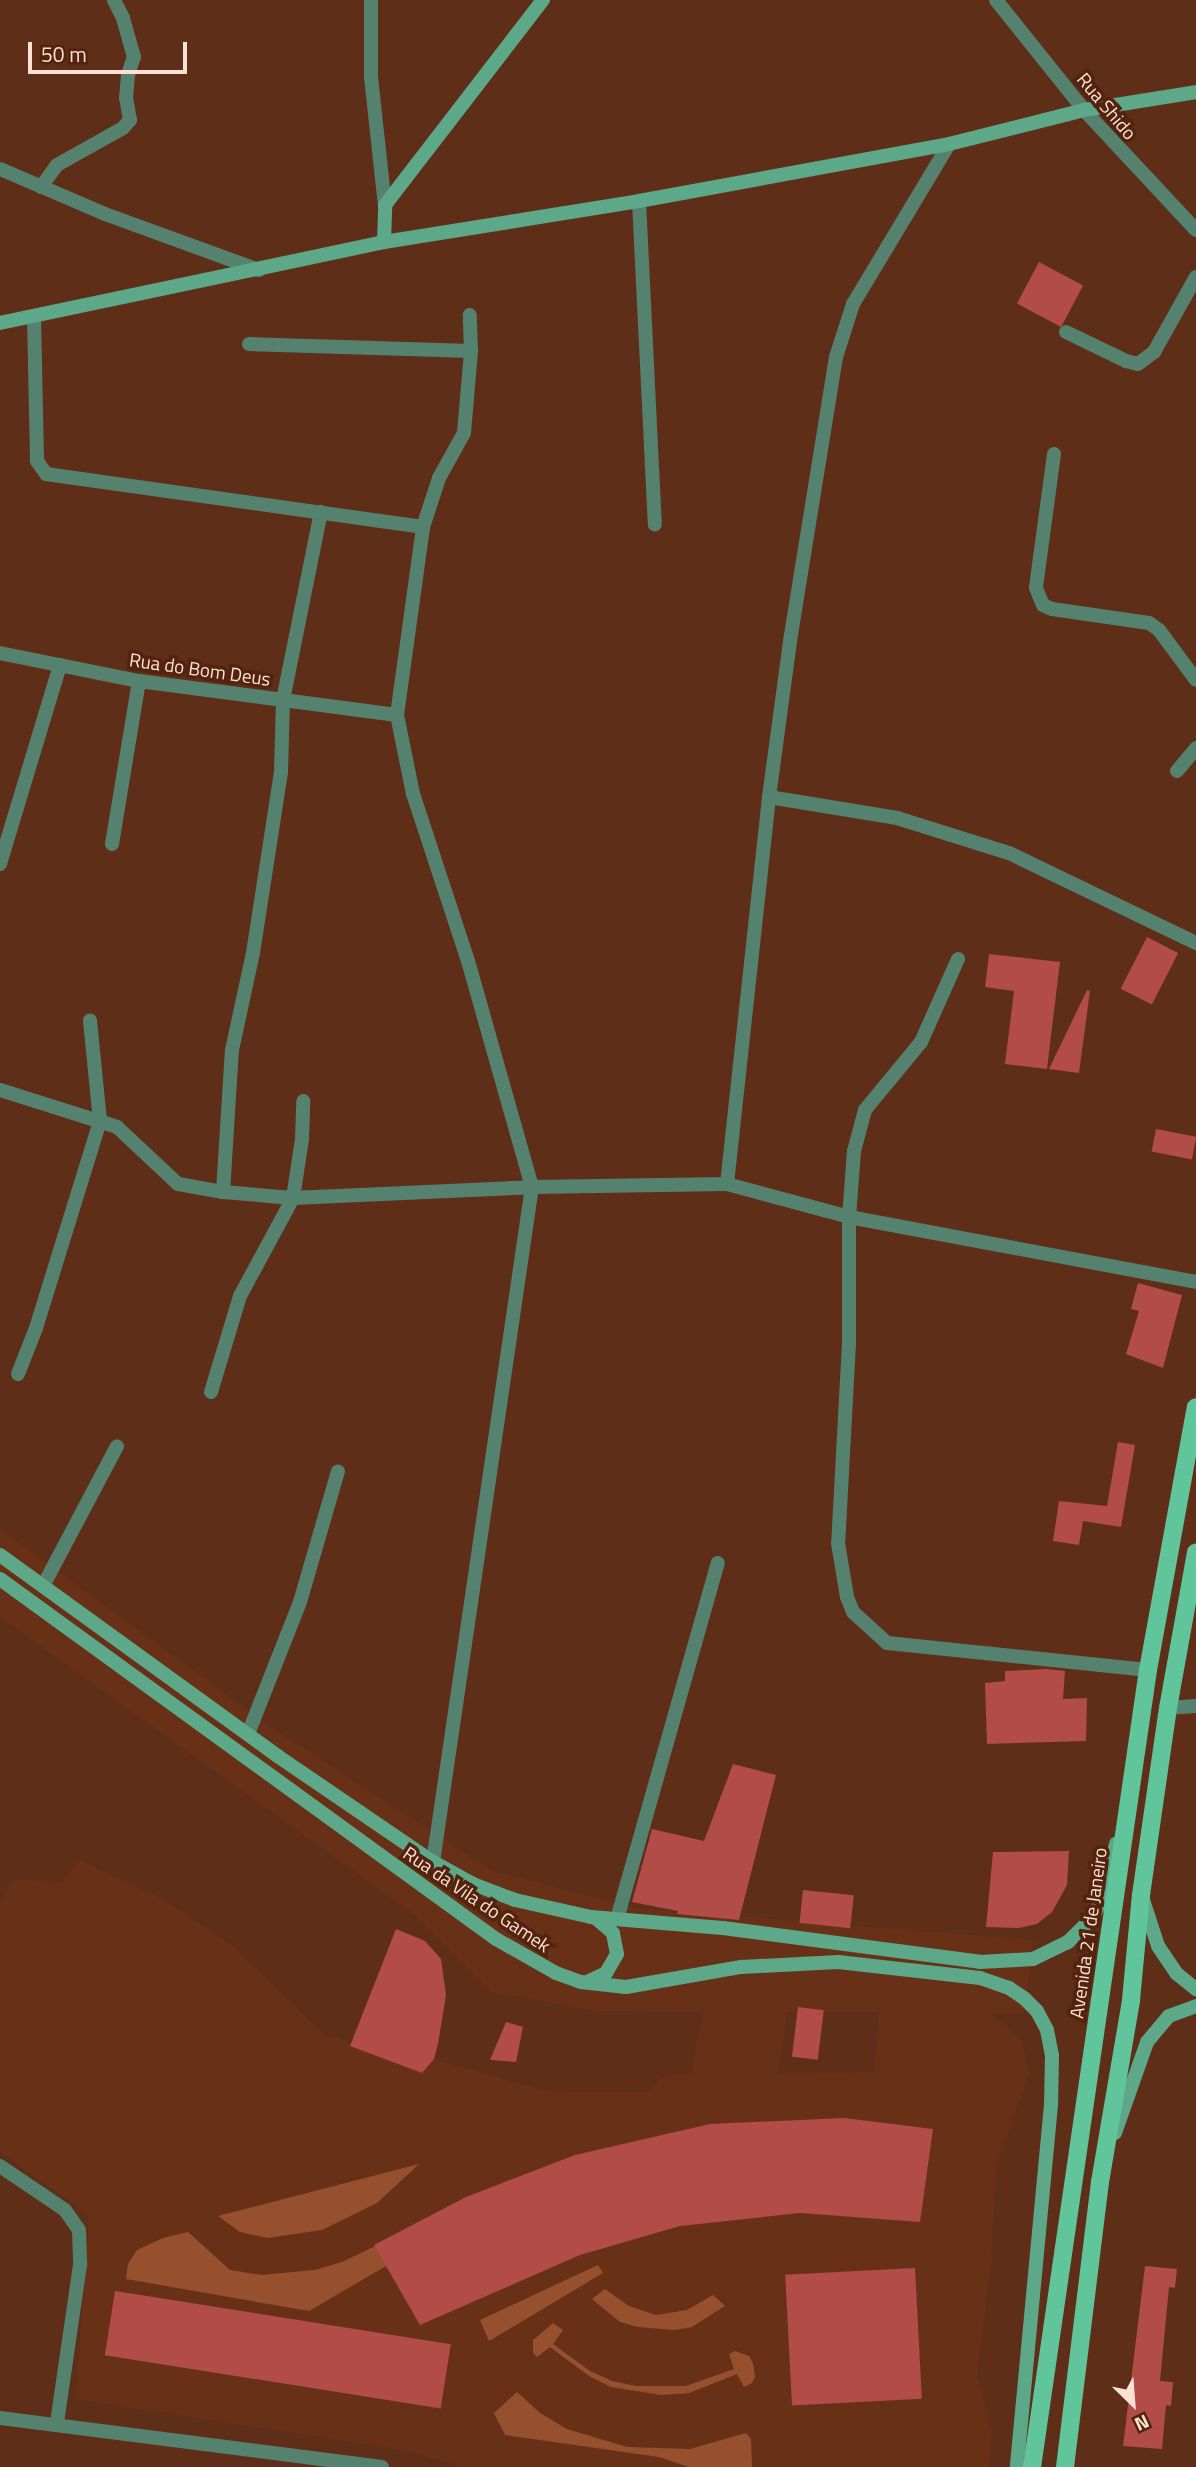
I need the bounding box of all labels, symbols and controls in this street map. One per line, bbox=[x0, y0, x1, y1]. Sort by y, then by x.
scale bar bbox=[32, 28, 191, 72]
text: 50 m bbox=[41, 38, 87, 70]
street label: Rua Shido bbox=[1072, 68, 1142, 144]
street label: Rua do Bom Deus bbox=[128, 648, 272, 690]
street label: Rua da Vila do Gamek bbox=[399, 1841, 555, 1957]
street label: Avenida 21 de Janeiro bbox=[1065, 1846, 1111, 2020]
north arrow bbox=[1098, 2369, 1168, 2439]
text: N bbox=[1130, 2408, 1154, 2439]

